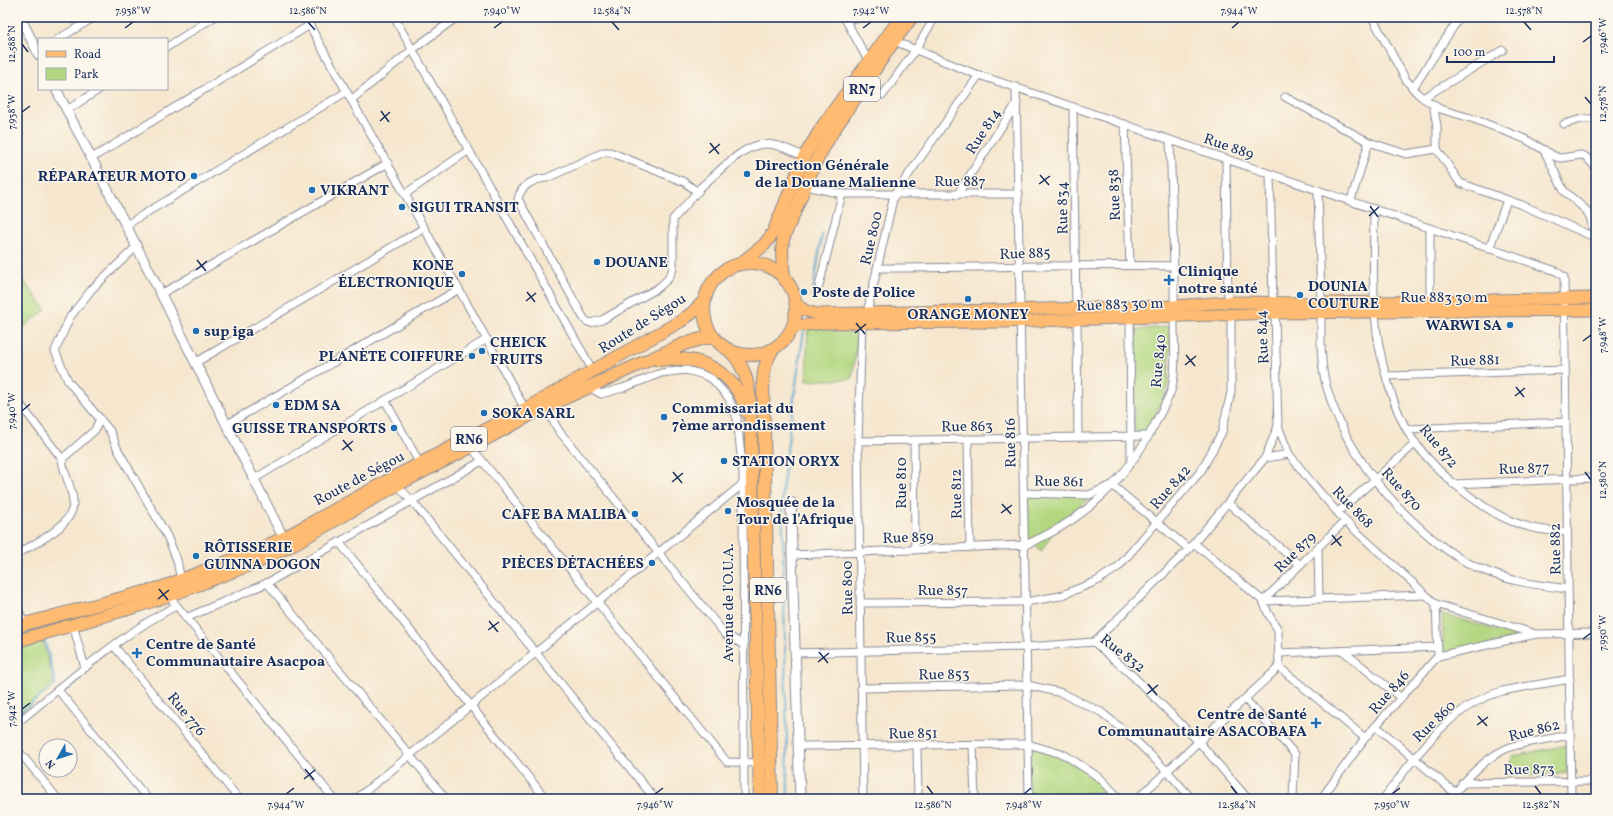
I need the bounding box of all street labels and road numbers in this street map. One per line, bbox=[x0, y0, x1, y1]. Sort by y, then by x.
road number: RN7 bbox=[844, 77, 880, 101]
street label: Rue 814 bbox=[961, 105, 1007, 159]
street label: Rue 889 bbox=[1201, 129, 1257, 166]
street label: Rue 838 bbox=[1104, 169, 1127, 221]
street label: Rue 887 bbox=[934, 172, 986, 193]
street label: Rue 834 bbox=[1053, 181, 1074, 235]
street label: Rue 800 bbox=[856, 209, 889, 267]
street label: Rue 885 bbox=[999, 243, 1051, 266]
street label: Rue 883 30 m bbox=[1400, 288, 1488, 309]
street label: Route de Ségou bbox=[595, 289, 691, 360]
street label: Rue 883 30 m bbox=[1076, 293, 1164, 318]
street label: Rue 844 bbox=[1252, 309, 1275, 364]
street label: Rue 840 bbox=[1147, 333, 1172, 389]
street label: Rue 881 bbox=[1450, 350, 1500, 373]
street label: Rue 863 bbox=[941, 417, 993, 438]
street label: Rue 816 bbox=[1001, 418, 1022, 468]
street label: Rue 872 bbox=[1413, 420, 1462, 473]
road number: RN6 bbox=[451, 427, 487, 451]
street label: Route de Ségou bbox=[311, 447, 409, 512]
street label: Rue 810 bbox=[892, 457, 913, 509]
street label: Rue 877 bbox=[1498, 458, 1550, 481]
street label: Rue 842 bbox=[1146, 461, 1196, 515]
street label: Rue 870 bbox=[1376, 464, 1426, 516]
street label: Rue 812 bbox=[947, 469, 968, 519]
street label: Rue 861 bbox=[1034, 472, 1084, 493]
street label: Rue 868 bbox=[1326, 482, 1377, 534]
street label: Rue 882 bbox=[1546, 523, 1567, 575]
street label: Rue 859 bbox=[882, 527, 934, 550]
street label: Rue 879 bbox=[1270, 528, 1322, 578]
street label: Avenue de l'O.U.A. bbox=[719, 543, 740, 663]
street label: Rue 800 bbox=[838, 560, 859, 616]
road number: RN6 bbox=[750, 578, 786, 602]
street label: Rue 857 bbox=[918, 581, 968, 602]
street label: Rue 855 bbox=[885, 628, 937, 649]
street label: Rue 832 bbox=[1095, 630, 1149, 679]
street label: Rue 853 bbox=[918, 665, 970, 686]
street label: Rue 846 bbox=[1365, 666, 1415, 720]
street label: Rue 776 bbox=[162, 689, 210, 741]
street label: Rue 860 bbox=[1409, 696, 1461, 748]
street label: Rue 862 bbox=[1507, 715, 1562, 748]
street label: Rue 851 bbox=[888, 724, 938, 745]
street label: Rue 873 bbox=[1503, 760, 1555, 781]

